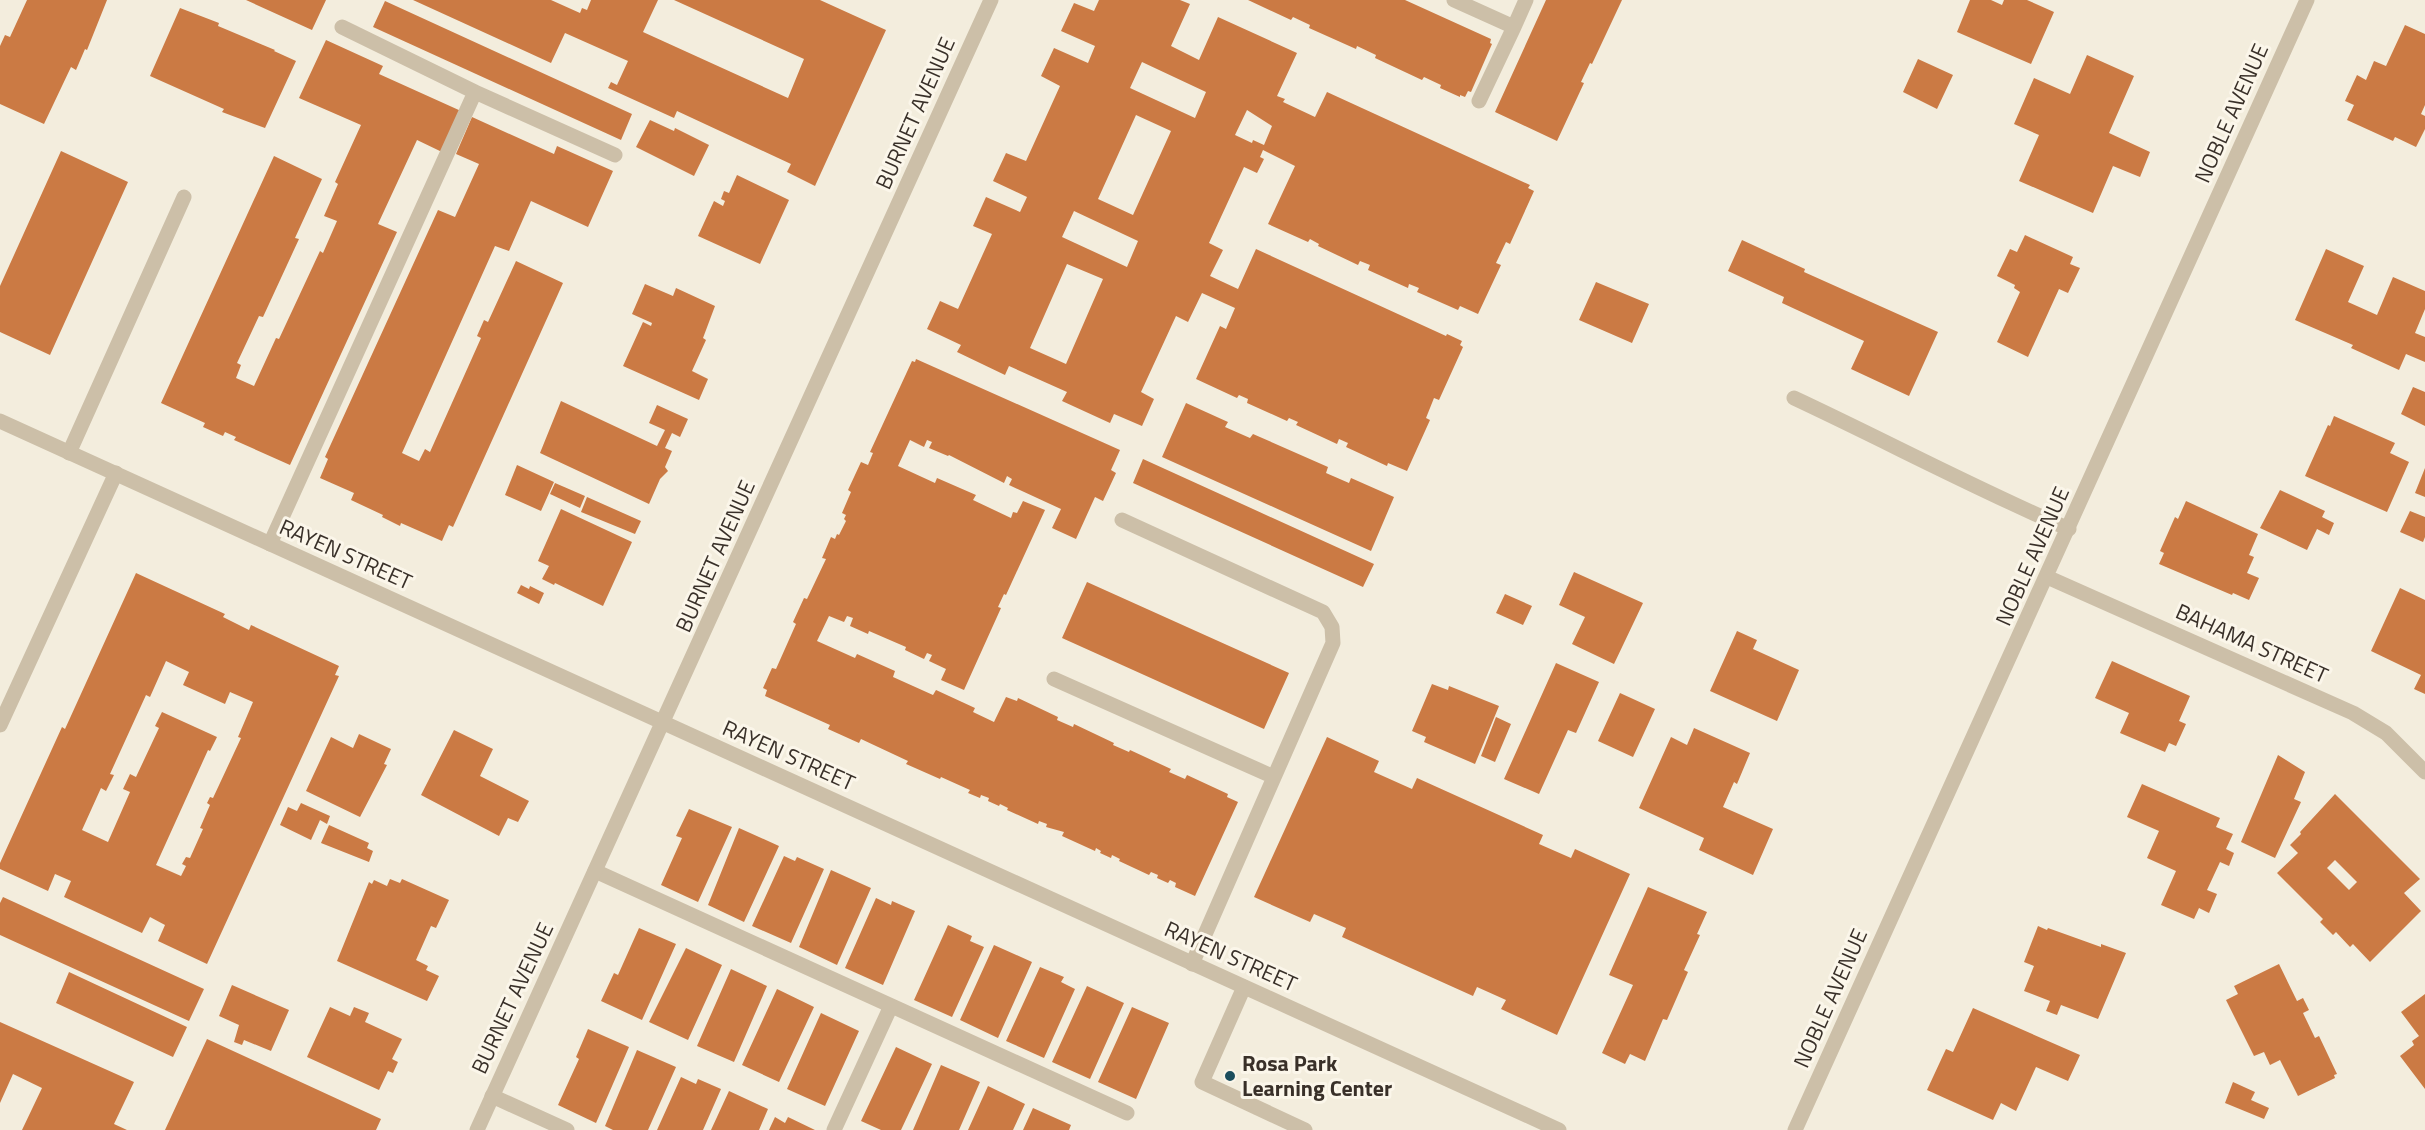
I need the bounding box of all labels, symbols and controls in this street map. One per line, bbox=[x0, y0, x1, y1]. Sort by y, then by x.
street label: BURNET AVENUE bbox=[866, 31, 964, 195]
street label: NOBLE AVENUE bbox=[2185, 38, 2277, 188]
street label: BURNET AVENUE bbox=[666, 474, 764, 638]
street label: NOBLE AVENUE bbox=[1986, 481, 2078, 631]
street label: RAYEN STREET bbox=[274, 510, 418, 599]
street label: BAHAMA STREET bbox=[2170, 594, 2334, 692]
street label: RAYEN STREET bbox=[717, 711, 861, 800]
street label: RAYEN STREET bbox=[1159, 912, 1303, 1001]
street label: BURNET AVENUE bbox=[462, 917, 562, 1079]
street label: NOBLE AVENUE bbox=[1784, 923, 1876, 1073]
place label: Rosa Park Learning Center bbox=[1242, 1046, 1392, 1105]
marker: Rosa Park Learning Center bbox=[1223, 1069, 1237, 1083]

